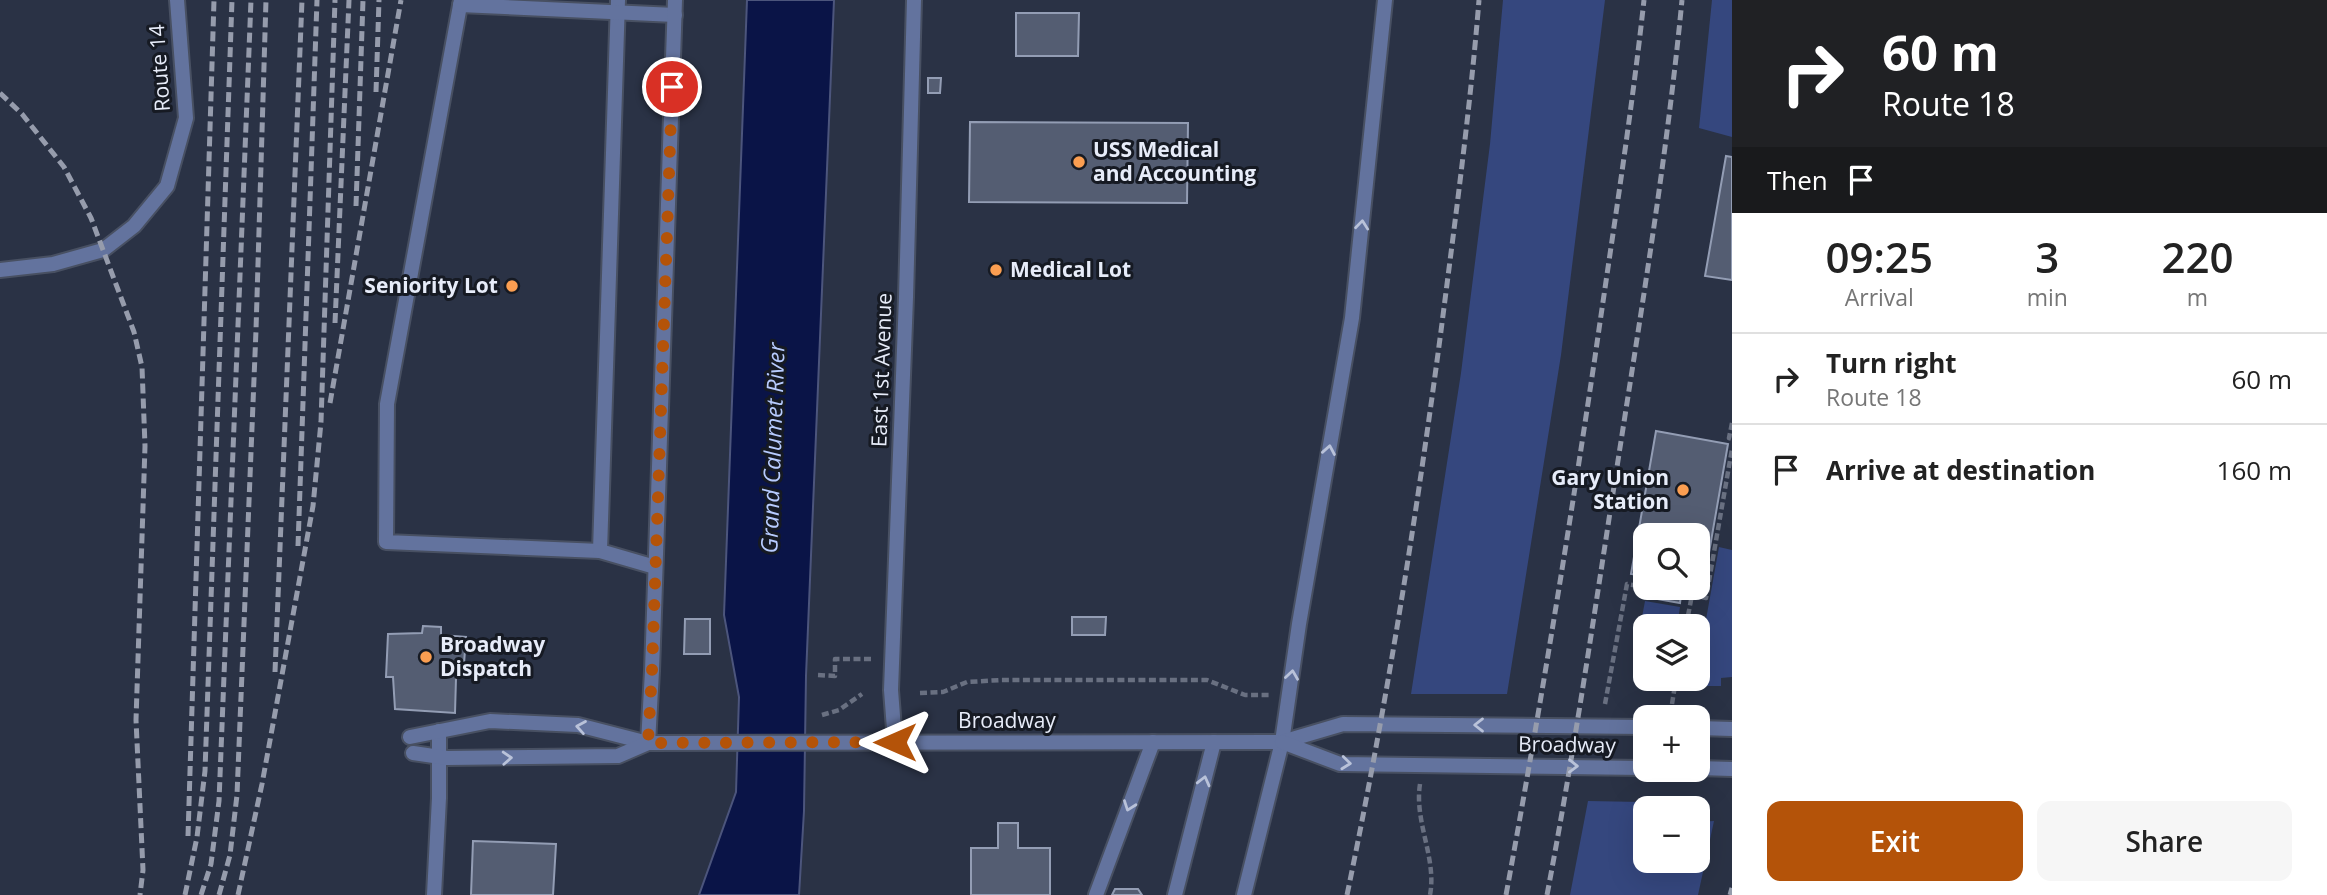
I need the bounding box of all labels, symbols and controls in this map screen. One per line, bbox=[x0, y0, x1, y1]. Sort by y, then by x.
text: 60 m bbox=[1882, 19, 1999, 85]
street label: Route 14 bbox=[142, 24, 176, 113]
icon: right bbox=[1767, 28, 1858, 119]
pin bbox=[642, 57, 702, 117]
icon: arrive bbox=[653, 68, 691, 106]
text: Route 18 bbox=[1882, 82, 2015, 125]
place label: USS Medical and Accounting bbox=[1093, 135, 1256, 187]
marker: USS Medical and Accounting bbox=[1071, 154, 1087, 170]
icon: arrive bbox=[1842, 161, 1880, 199]
text: Then bbox=[1767, 162, 1828, 198]
one-way arrow bbox=[1355, 219, 1370, 231]
text: 09:25 bbox=[1826, 228, 1933, 285]
text: 3 bbox=[2035, 228, 2059, 285]
text: 220 bbox=[2161, 228, 2233, 285]
place label: Medical Lot bbox=[1010, 255, 1131, 283]
marker: Medical Lot bbox=[988, 262, 1004, 278]
place label: Seniority Lot bbox=[364, 271, 498, 299]
marker: Seniority Lot bbox=[504, 278, 520, 294]
text: Arrival bbox=[1845, 281, 1914, 313]
text: min bbox=[2027, 281, 2068, 313]
text: m bbox=[2187, 281, 2208, 313]
street label: East 1st Avenue bbox=[864, 292, 898, 448]
water label: Grand Calumet River bbox=[752, 341, 792, 554]
text: Turn right bbox=[1826, 345, 1957, 381]
icon: right bbox=[1767, 360, 1805, 398]
text: 60 m bbox=[2231, 361, 2292, 397]
text: Route 18 bbox=[1826, 381, 1922, 413]
one-way arrow bbox=[1321, 444, 1336, 456]
icon: arrive bbox=[1767, 451, 1805, 489]
text: Arrive at destination bbox=[1826, 452, 2095, 488]
text: 160 m bbox=[2217, 452, 2292, 488]
place label: Gary Union Station bbox=[1551, 463, 1669, 515]
marker: Gary Union Station bbox=[1675, 482, 1691, 498]
map controls bbox=[1633, 523, 1710, 873]
button: search bbox=[1633, 523, 1710, 600]
button: layers bbox=[1633, 614, 1710, 691]
place label: Broadway Dispatch bbox=[440, 630, 545, 682]
marker: Broadway Dispatch bbox=[418, 649, 434, 665]
one-way arrow bbox=[1284, 669, 1299, 680]
position arrow bbox=[858, 705, 932, 779]
button: + bbox=[1633, 705, 1710, 782]
street label: Broadway bbox=[958, 706, 1056, 734]
one-way arrow bbox=[1473, 717, 1484, 733]
one-way arrow bbox=[576, 720, 587, 735]
street label: Broadway bbox=[1518, 729, 1617, 759]
one-way arrow bbox=[502, 750, 513, 765]
one-way arrow bbox=[1340, 756, 1352, 771]
one-way arrow bbox=[1568, 759, 1579, 774]
one-way arrow bbox=[1196, 776, 1210, 788]
button: − bbox=[1633, 796, 1710, 873]
one-way arrow bbox=[1123, 800, 1137, 812]
button: Exit bbox=[1767, 801, 2023, 881]
button: Share bbox=[2037, 801, 2292, 881]

